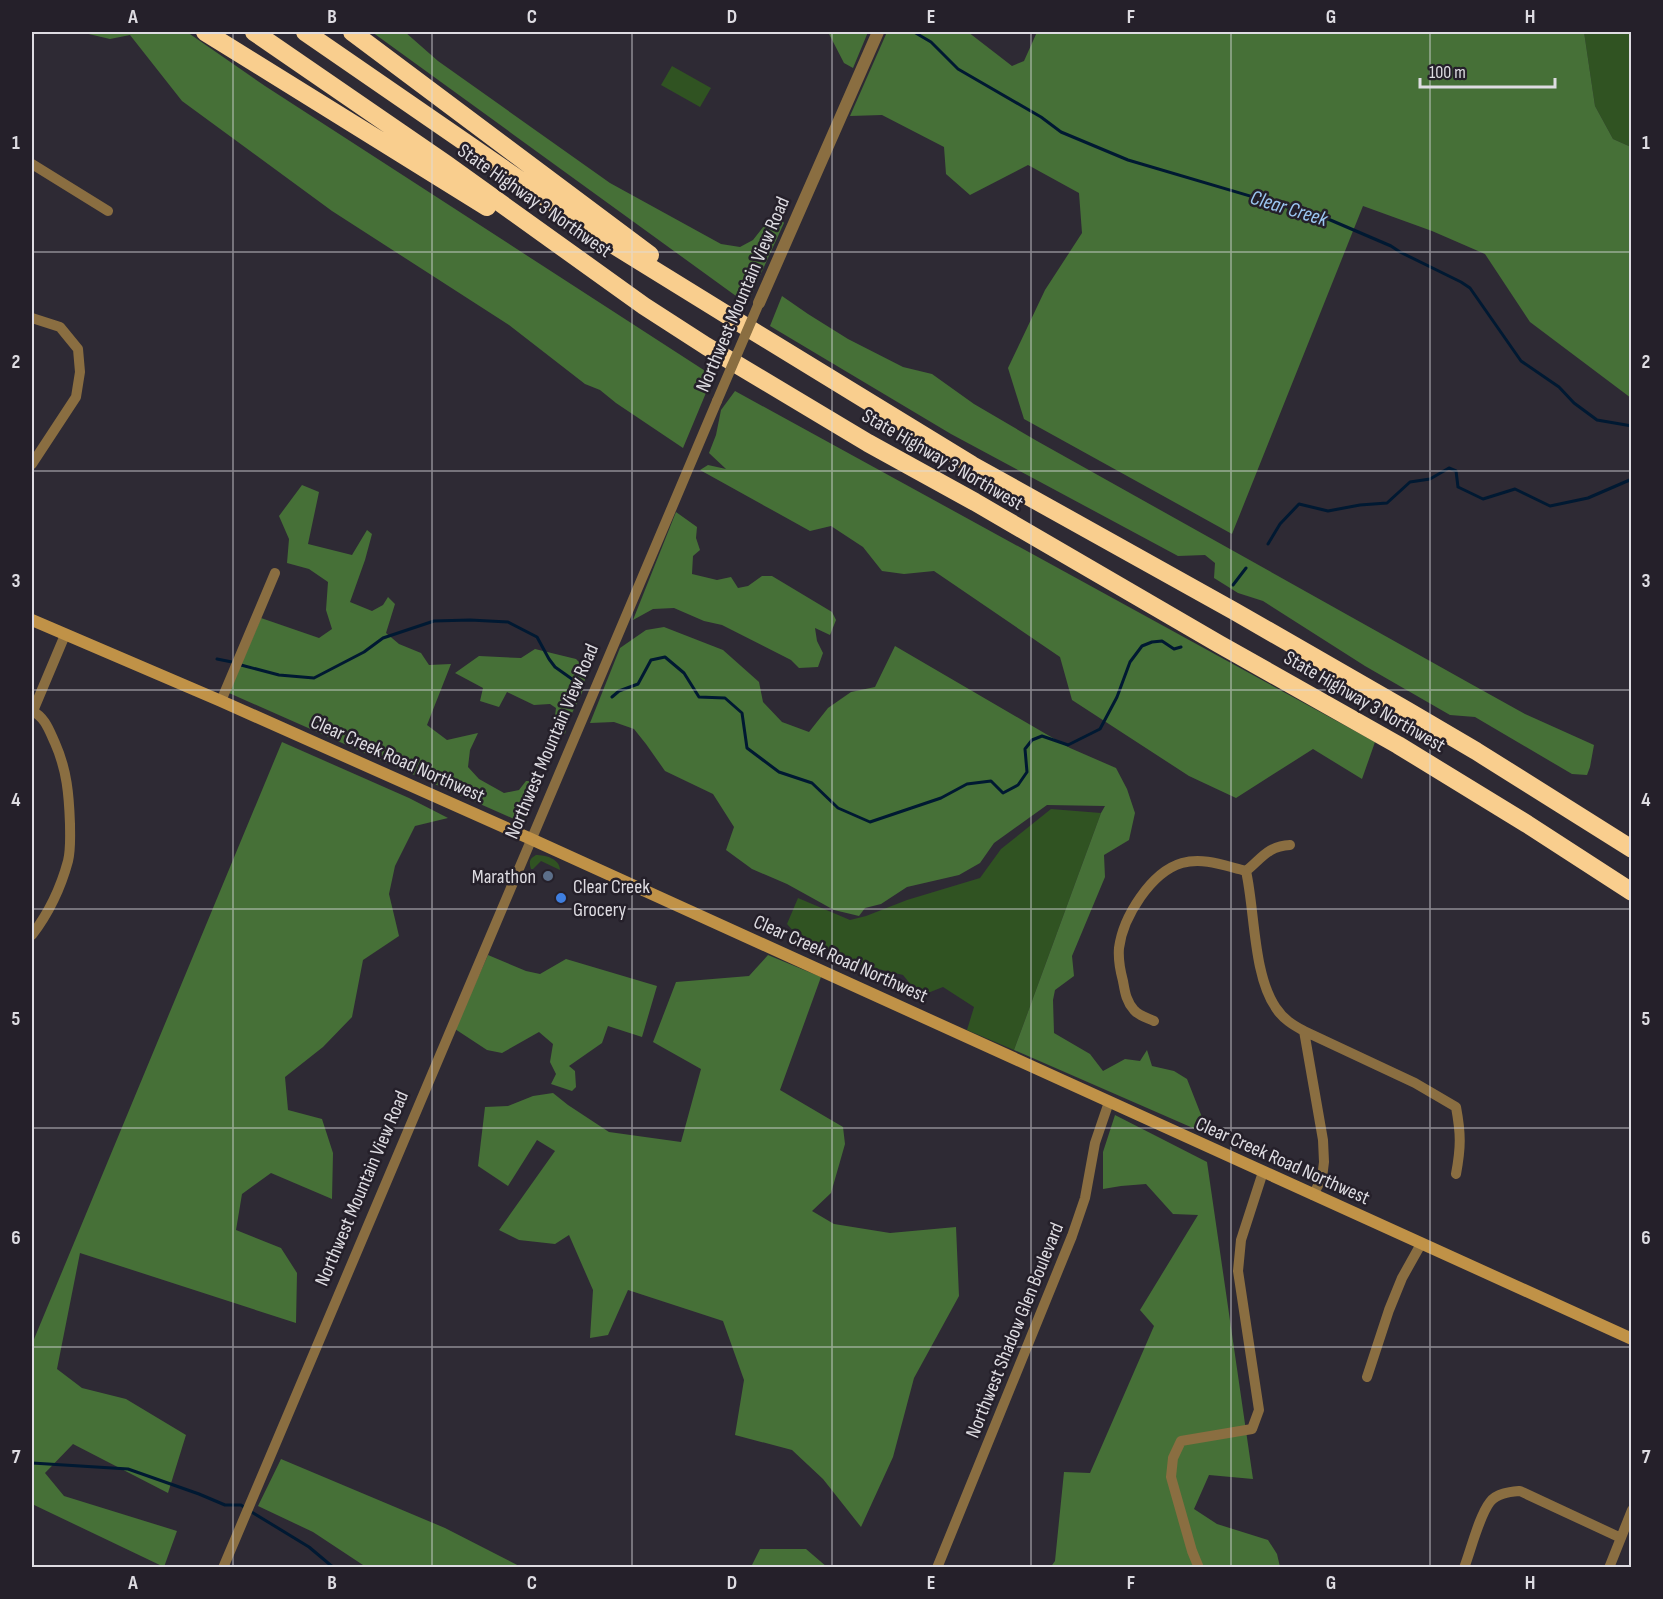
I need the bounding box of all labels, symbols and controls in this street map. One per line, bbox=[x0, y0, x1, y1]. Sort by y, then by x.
text: A bbox=[127, 5, 138, 29]
text: B bbox=[327, 5, 337, 29]
text: C bbox=[527, 5, 537, 29]
text: D bbox=[727, 5, 737, 29]
text: E bbox=[927, 5, 935, 29]
text: F bbox=[1127, 5, 1135, 29]
text: G bbox=[1326, 5, 1336, 29]
text: H bbox=[1525, 5, 1535, 29]
scale bar bbox=[1420, 51, 1555, 89]
text: 100 m bbox=[1429, 62, 1466, 83]
text: 1 bbox=[12, 131, 20, 155]
text: 1 bbox=[1642, 131, 1650, 155]
street label: State Highway 3 Northwest bbox=[453, 139, 616, 263]
water label: Clear Creek bbox=[1247, 185, 1332, 232]
street label: Northwest Mountain View Road bbox=[691, 193, 795, 396]
text: 2 bbox=[12, 350, 20, 374]
text: 2 bbox=[1642, 350, 1650, 374]
street label: State Highway 3 Northwest bbox=[858, 404, 1027, 516]
text: 3 bbox=[12, 569, 21, 593]
text: 3 bbox=[1642, 569, 1651, 593]
street label: Northwest Mountain View Road bbox=[500, 640, 604, 843]
street label: State Highway 3 Northwest bbox=[1280, 646, 1449, 758]
street label: Clear Creek Road Northwest bbox=[307, 710, 488, 808]
text: 4 bbox=[11, 788, 21, 812]
text: 4 bbox=[1641, 788, 1651, 812]
place label: Marathon bbox=[472, 865, 536, 889]
marker: Marathon bbox=[541, 869, 555, 883]
place label: Clear Creek Grocery bbox=[573, 875, 650, 922]
marker: Clear Creek Grocery bbox=[554, 891, 568, 905]
street label: Clear Creek Road Northwest bbox=[750, 910, 931, 1008]
text: 5 bbox=[12, 1007, 21, 1031]
text: 5 bbox=[1642, 1007, 1651, 1031]
street label: Northwest Mountain View Road bbox=[310, 1087, 414, 1290]
street label: Clear Creek Road Northwest bbox=[1192, 1112, 1373, 1210]
street label: Northwest Shadow Glen Boulevard bbox=[961, 1219, 1069, 1442]
text: 6 bbox=[11, 1226, 21, 1250]
text: 6 bbox=[1641, 1226, 1651, 1250]
text: 7 bbox=[12, 1445, 21, 1469]
text: 7 bbox=[1642, 1445, 1651, 1469]
text: A bbox=[127, 1571, 138, 1595]
text: B bbox=[327, 1571, 337, 1595]
text: C bbox=[527, 1571, 537, 1595]
text: D bbox=[727, 1571, 737, 1595]
text: E bbox=[927, 1571, 935, 1595]
text: F bbox=[1127, 1571, 1135, 1595]
text: G bbox=[1326, 1571, 1336, 1595]
text: H bbox=[1525, 1571, 1535, 1595]

